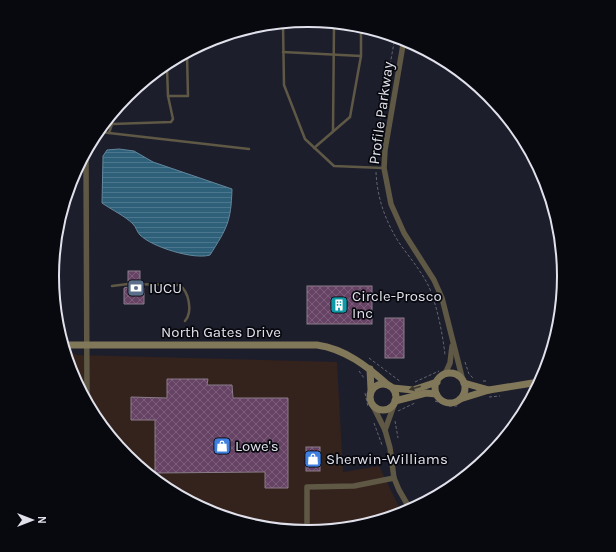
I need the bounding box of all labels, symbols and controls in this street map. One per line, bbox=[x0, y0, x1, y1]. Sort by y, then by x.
street label: Profile Parkway bbox=[365, 60, 397, 166]
bank icon: IUCU bbox=[126, 278, 146, 298]
place label: IUCU bbox=[149, 279, 182, 297]
place label: Circle-Prosco Inc bbox=[352, 287, 442, 322]
building icon: Circle-Prosco Inc bbox=[329, 295, 349, 315]
street label: North Gates Drive bbox=[161, 323, 281, 341]
one-way arrow bbox=[408, 385, 420, 391]
shop icon: Lowe's bbox=[212, 436, 232, 456]
place label: Lowe's bbox=[235, 437, 279, 455]
shop icon: Sherwin-Williams bbox=[303, 449, 323, 469]
place label: Sherwin-Williams bbox=[326, 450, 448, 468]
north arrow bbox=[12, 500, 52, 540]
text: N bbox=[35, 516, 48, 524]

